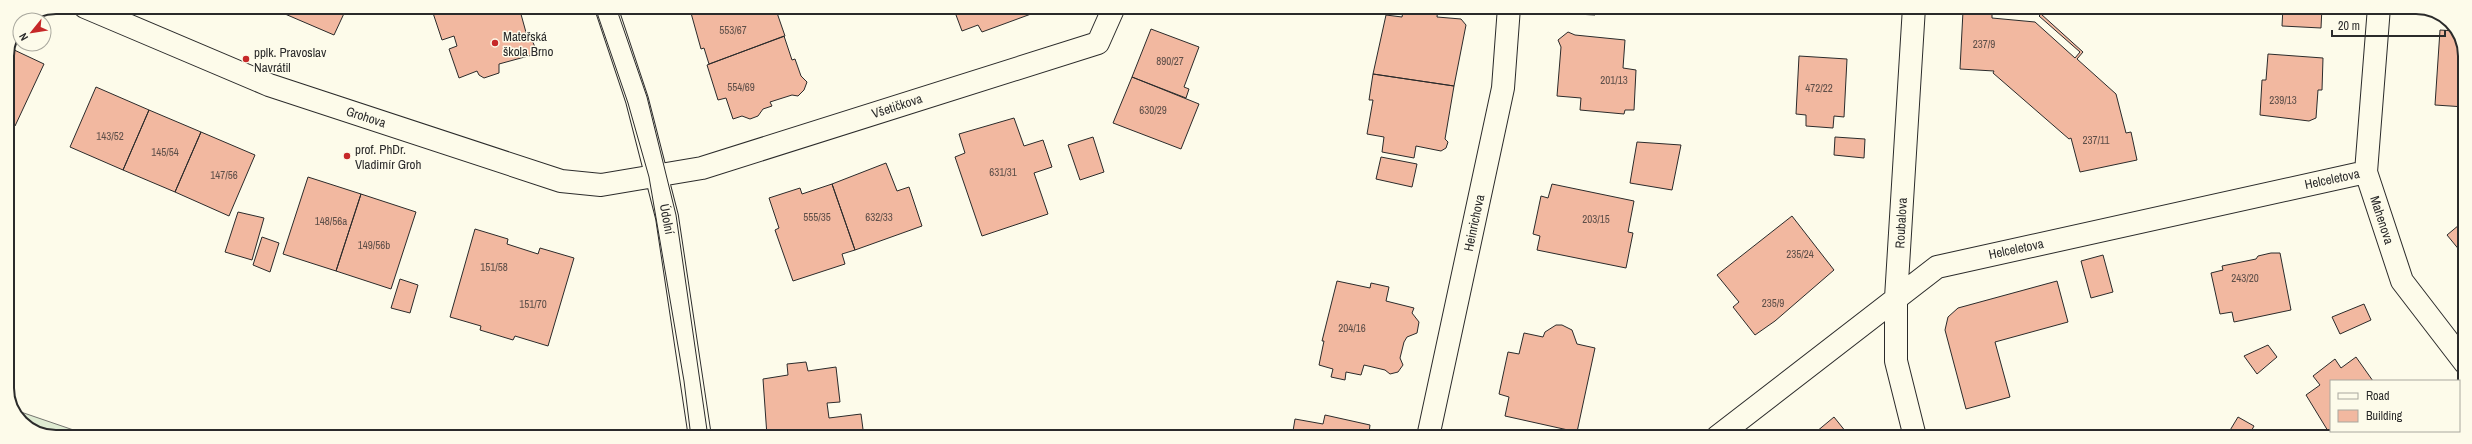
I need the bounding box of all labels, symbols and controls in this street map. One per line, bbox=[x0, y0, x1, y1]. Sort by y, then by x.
north arrow bbox=[12, 12, 52, 52]
scale bar bbox=[2332, 12, 2445, 38]
text: 20 m bbox=[2338, 18, 2360, 34]
house number: 553/67 bbox=[719, 23, 747, 37]
place label: Mateřská škola Brno bbox=[503, 28, 553, 60]
text: N bbox=[16, 31, 31, 43]
house number: 237/9 bbox=[1973, 37, 1995, 51]
marker: Mateřská škola Brno bbox=[490, 38, 500, 48]
place label: pplk. Pravoslav Navrátil bbox=[254, 44, 327, 76]
marker: pplk. Pravoslav Navrátil bbox=[241, 54, 251, 64]
house number: 890/27 bbox=[1156, 54, 1184, 68]
house number: 201/13 bbox=[1600, 73, 1628, 87]
house number: 554/69 bbox=[727, 80, 755, 94]
house number: 472/22 bbox=[1805, 81, 1833, 95]
street label: Všetičkova bbox=[870, 90, 924, 122]
house number: 239/13 bbox=[2269, 93, 2297, 107]
street label: Grohova bbox=[344, 103, 388, 131]
house number: 630/29 bbox=[1139, 103, 1167, 117]
house number: 143/52 bbox=[96, 129, 124, 143]
house number: 237/11 bbox=[2083, 133, 2109, 147]
place label: prof. PhDr. Vladimír Groh bbox=[355, 141, 421, 173]
house number: 145/54 bbox=[151, 145, 179, 159]
marker: prof. PhDr. Vladimír Groh bbox=[342, 151, 352, 161]
house number: 631/31 bbox=[989, 165, 1017, 179]
street label: Helceletova bbox=[2303, 165, 2361, 193]
house number: 147/56 bbox=[210, 168, 238, 182]
street label: Heinrichova bbox=[1460, 193, 1488, 253]
street label: Mahenova bbox=[2366, 194, 2398, 246]
street label: Roubalova bbox=[1891, 197, 1911, 249]
street label: Údolní bbox=[656, 202, 678, 237]
house number: 555/35 bbox=[803, 210, 831, 224]
house number: 632/33 bbox=[865, 210, 893, 224]
house number: 203/15 bbox=[1582, 212, 1610, 226]
house number: 148/56a bbox=[315, 214, 347, 228]
street label: Helceletova bbox=[1987, 235, 2045, 263]
house number: 149/56b bbox=[358, 238, 390, 252]
house number: 235/24 bbox=[1786, 247, 1814, 261]
house number: 151/58 bbox=[480, 260, 508, 274]
house number: 243/20 bbox=[2231, 271, 2259, 285]
house number: 235/9 bbox=[1762, 296, 1784, 310]
house number: 151/70 bbox=[519, 297, 547, 311]
house number: 204/16 bbox=[1338, 321, 1366, 335]
legend bbox=[2330, 380, 2460, 432]
text: Road bbox=[2366, 388, 2390, 404]
text: Building bbox=[2366, 408, 2403, 424]

